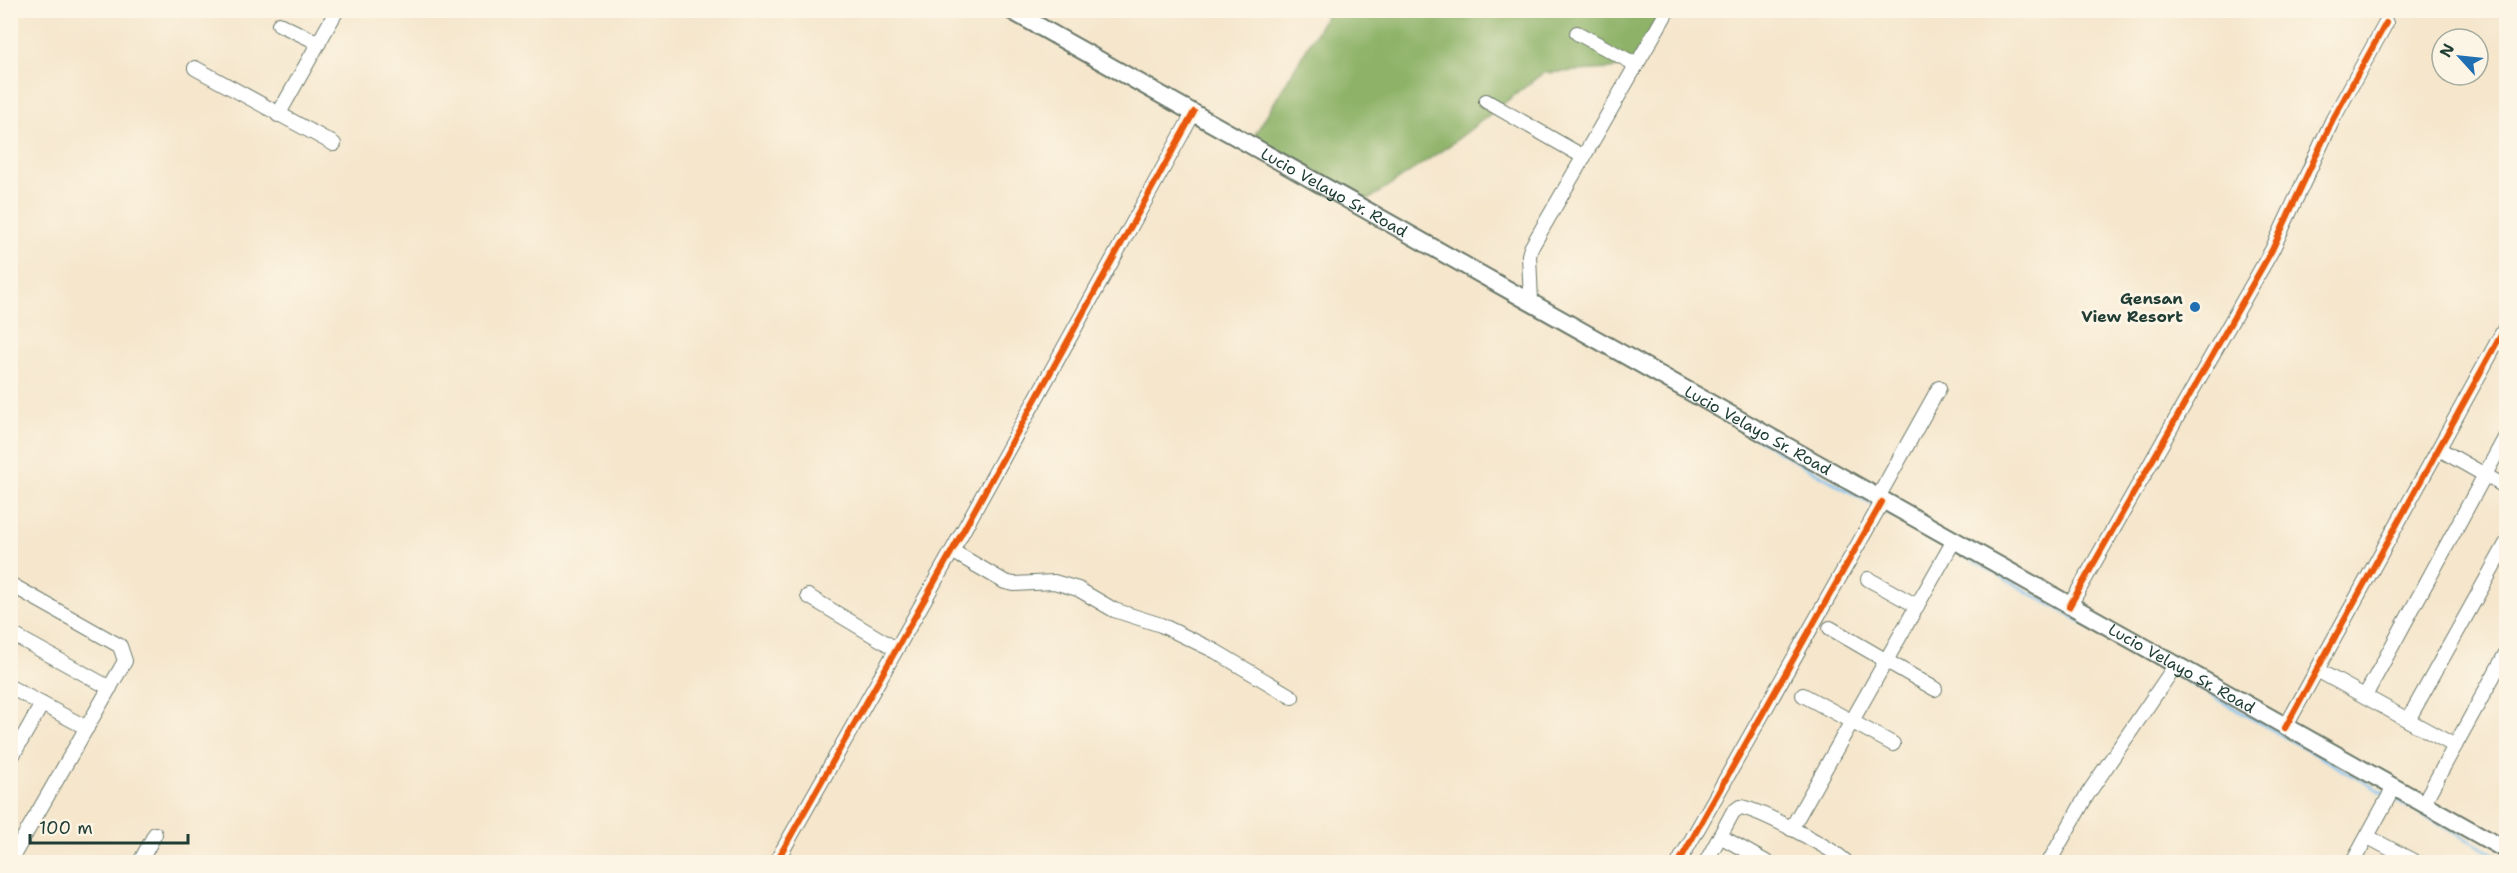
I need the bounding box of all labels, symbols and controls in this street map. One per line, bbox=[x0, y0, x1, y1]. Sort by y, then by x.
north arrow bbox=[2430, 27, 2490, 87]
text: N bbox=[2435, 40, 2459, 61]
street label: Lucio Velayo Sr. Road bbox=[1257, 143, 1412, 242]
place label: Gensan View Resort bbox=[2081, 288, 2183, 327]
marker: Gensan View Resort bbox=[2188, 300, 2202, 314]
street label: Lucio Velayo Sr. Road bbox=[1681, 380, 1835, 480]
street label: Lucio Velayo Sr. Road bbox=[2105, 618, 2259, 718]
scale bar bbox=[30, 807, 188, 845]
text: 100 m bbox=[39, 816, 93, 840]

